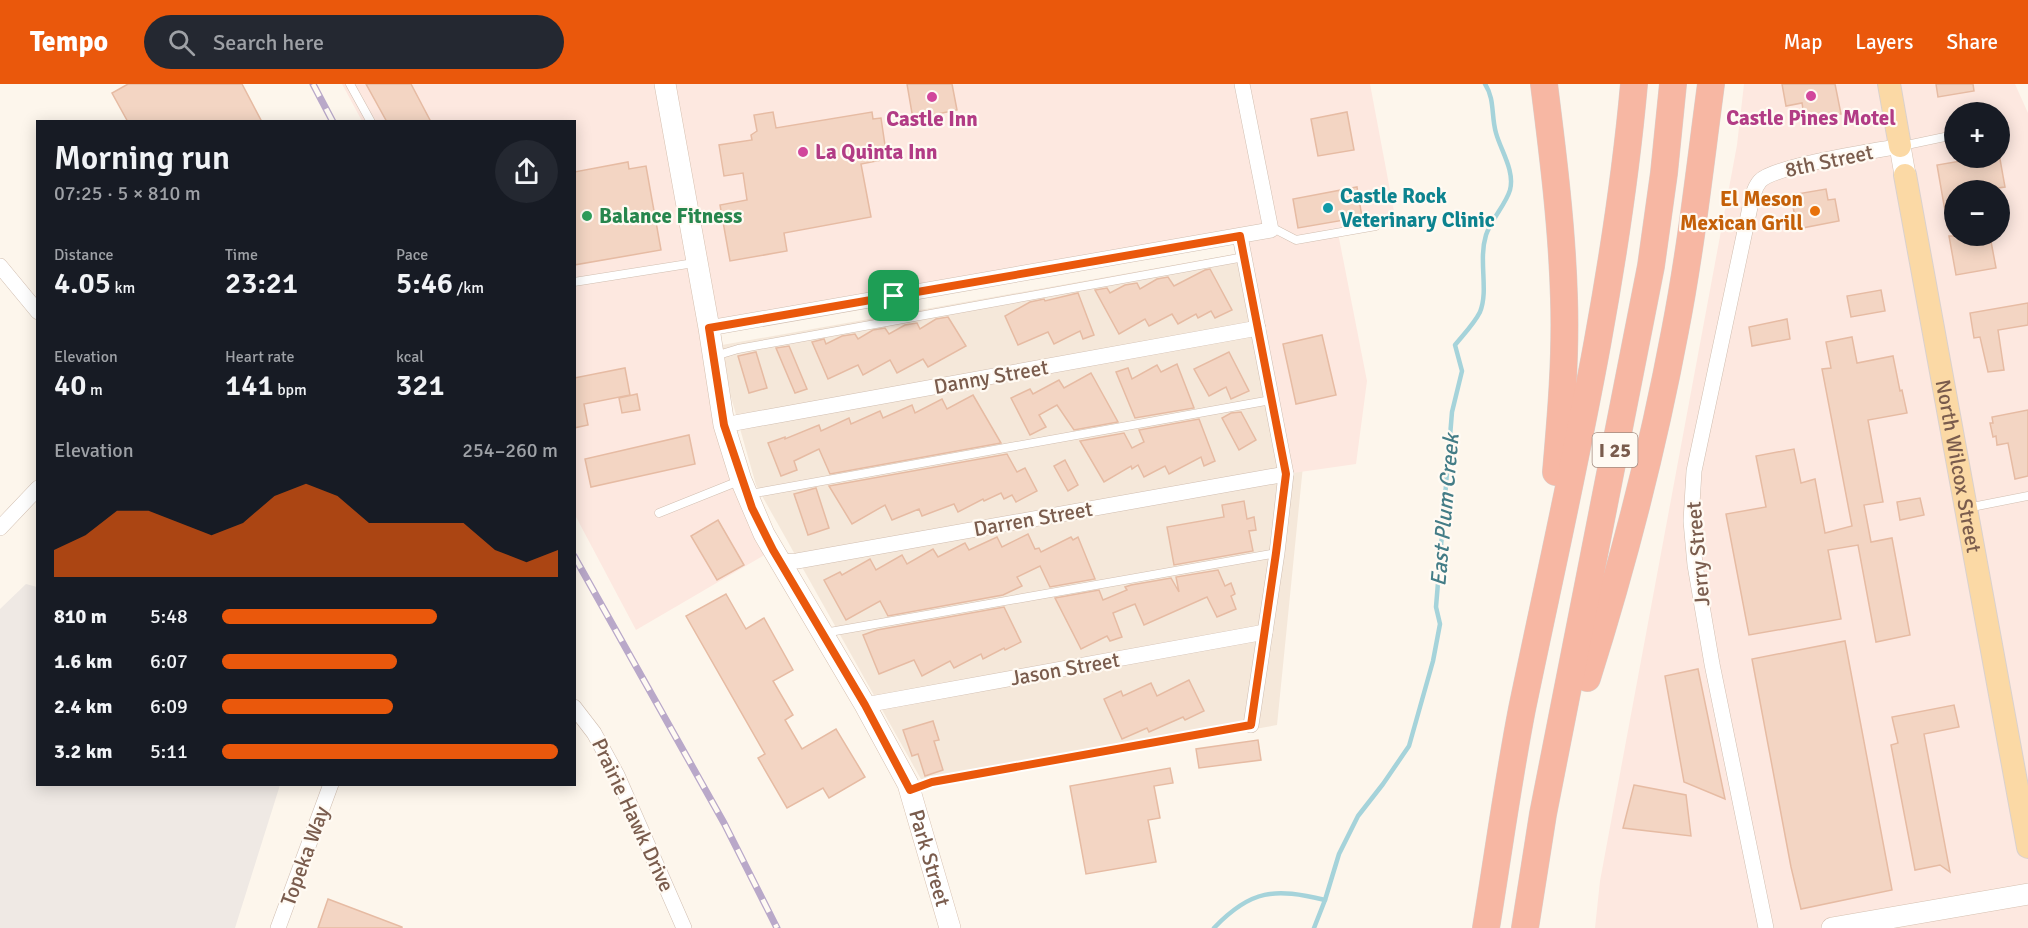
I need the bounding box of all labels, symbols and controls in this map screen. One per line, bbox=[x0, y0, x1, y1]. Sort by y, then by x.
search box bbox=[144, 15, 564, 69]
text: Tempo bbox=[30, 25, 108, 59]
icon: search bbox=[165, 26, 198, 59]
text: Search here bbox=[213, 29, 324, 56]
text: Map bbox=[1784, 29, 1822, 55]
text: Layers bbox=[1855, 29, 1913, 55]
text: Share bbox=[1946, 29, 1998, 55]
marker: Castle Pines Motel bbox=[1804, 89, 1818, 103]
marker: Castle Inn bbox=[925, 90, 939, 104]
map controls bbox=[1944, 102, 2010, 246]
button: + bbox=[1944, 102, 2010, 168]
place label: Castle Pines Motel bbox=[1726, 105, 1896, 131]
place label: Castle Inn bbox=[886, 106, 978, 132]
text: Morning run bbox=[54, 138, 230, 179]
place label: La Quinta Inn bbox=[815, 139, 938, 165]
street label: 8th Street bbox=[1783, 139, 1875, 183]
button: share bbox=[495, 140, 558, 203]
marker: La Quinta Inn bbox=[796, 145, 810, 159]
button: − bbox=[1944, 180, 2010, 246]
text: 07:25 · 5 × 810 m bbox=[54, 181, 201, 206]
place label: Castle Rock Veterinary Clinic bbox=[1340, 183, 1495, 233]
place label: El Meson Mexican Grill bbox=[1680, 186, 1803, 236]
marker: Castle Rock Veterinary Clinic bbox=[1321, 201, 1335, 215]
place label: Balance Fitness bbox=[599, 203, 742, 229]
marker: El Meson Mexican Grill bbox=[1808, 204, 1822, 218]
marker: Balance Fitness bbox=[580, 209, 594, 223]
text: Distance bbox=[54, 245, 114, 265]
text: Time bbox=[225, 245, 258, 265]
text: Pace bbox=[396, 245, 428, 265]
text: 4.05 bbox=[54, 265, 111, 302]
text: 23:21 bbox=[225, 265, 298, 302]
text: 5:46 bbox=[396, 265, 453, 302]
pin bbox=[868, 270, 919, 321]
text: km bbox=[111, 278, 135, 298]
text: /km bbox=[453, 278, 484, 298]
icon: arrive bbox=[877, 279, 910, 312]
text: Elevation bbox=[54, 347, 118, 367]
text: Heart rate bbox=[225, 347, 294, 367]
text: kcal bbox=[396, 347, 424, 367]
street label: Danny Street bbox=[932, 354, 1050, 400]
text: 40 bbox=[54, 367, 86, 404]
text: 141 bbox=[225, 367, 274, 404]
text: 321 bbox=[396, 367, 445, 404]
street label: North Wilcox Street bbox=[1930, 377, 1987, 555]
text: m bbox=[86, 380, 103, 400]
text: bpm bbox=[274, 380, 307, 400]
water label: East Plum Creek bbox=[1424, 431, 1465, 587]
road number: I 25 bbox=[1592, 433, 1638, 467]
text: Elevation bbox=[54, 438, 134, 463]
text: 254–260 m bbox=[462, 438, 558, 463]
street label: Darren Street bbox=[971, 496, 1095, 542]
street label: Jerry Street bbox=[1680, 501, 1716, 607]
text: 810 m bbox=[54, 604, 107, 629]
text: 5:48 bbox=[150, 604, 188, 629]
street label: Jason Street bbox=[1008, 647, 1122, 691]
text: 1.6 km bbox=[54, 649, 112, 674]
text: 6:07 bbox=[150, 649, 188, 674]
text: 2.4 km bbox=[54, 694, 112, 719]
text: 6:09 bbox=[150, 694, 188, 719]
street label: Prairie Hawk Drive bbox=[586, 734, 680, 896]
text: 3.2 km bbox=[54, 739, 112, 764]
text: 5:11 bbox=[150, 739, 188, 764]
street label: Topeka Way bbox=[275, 802, 335, 909]
street label: Park Street bbox=[903, 806, 956, 910]

